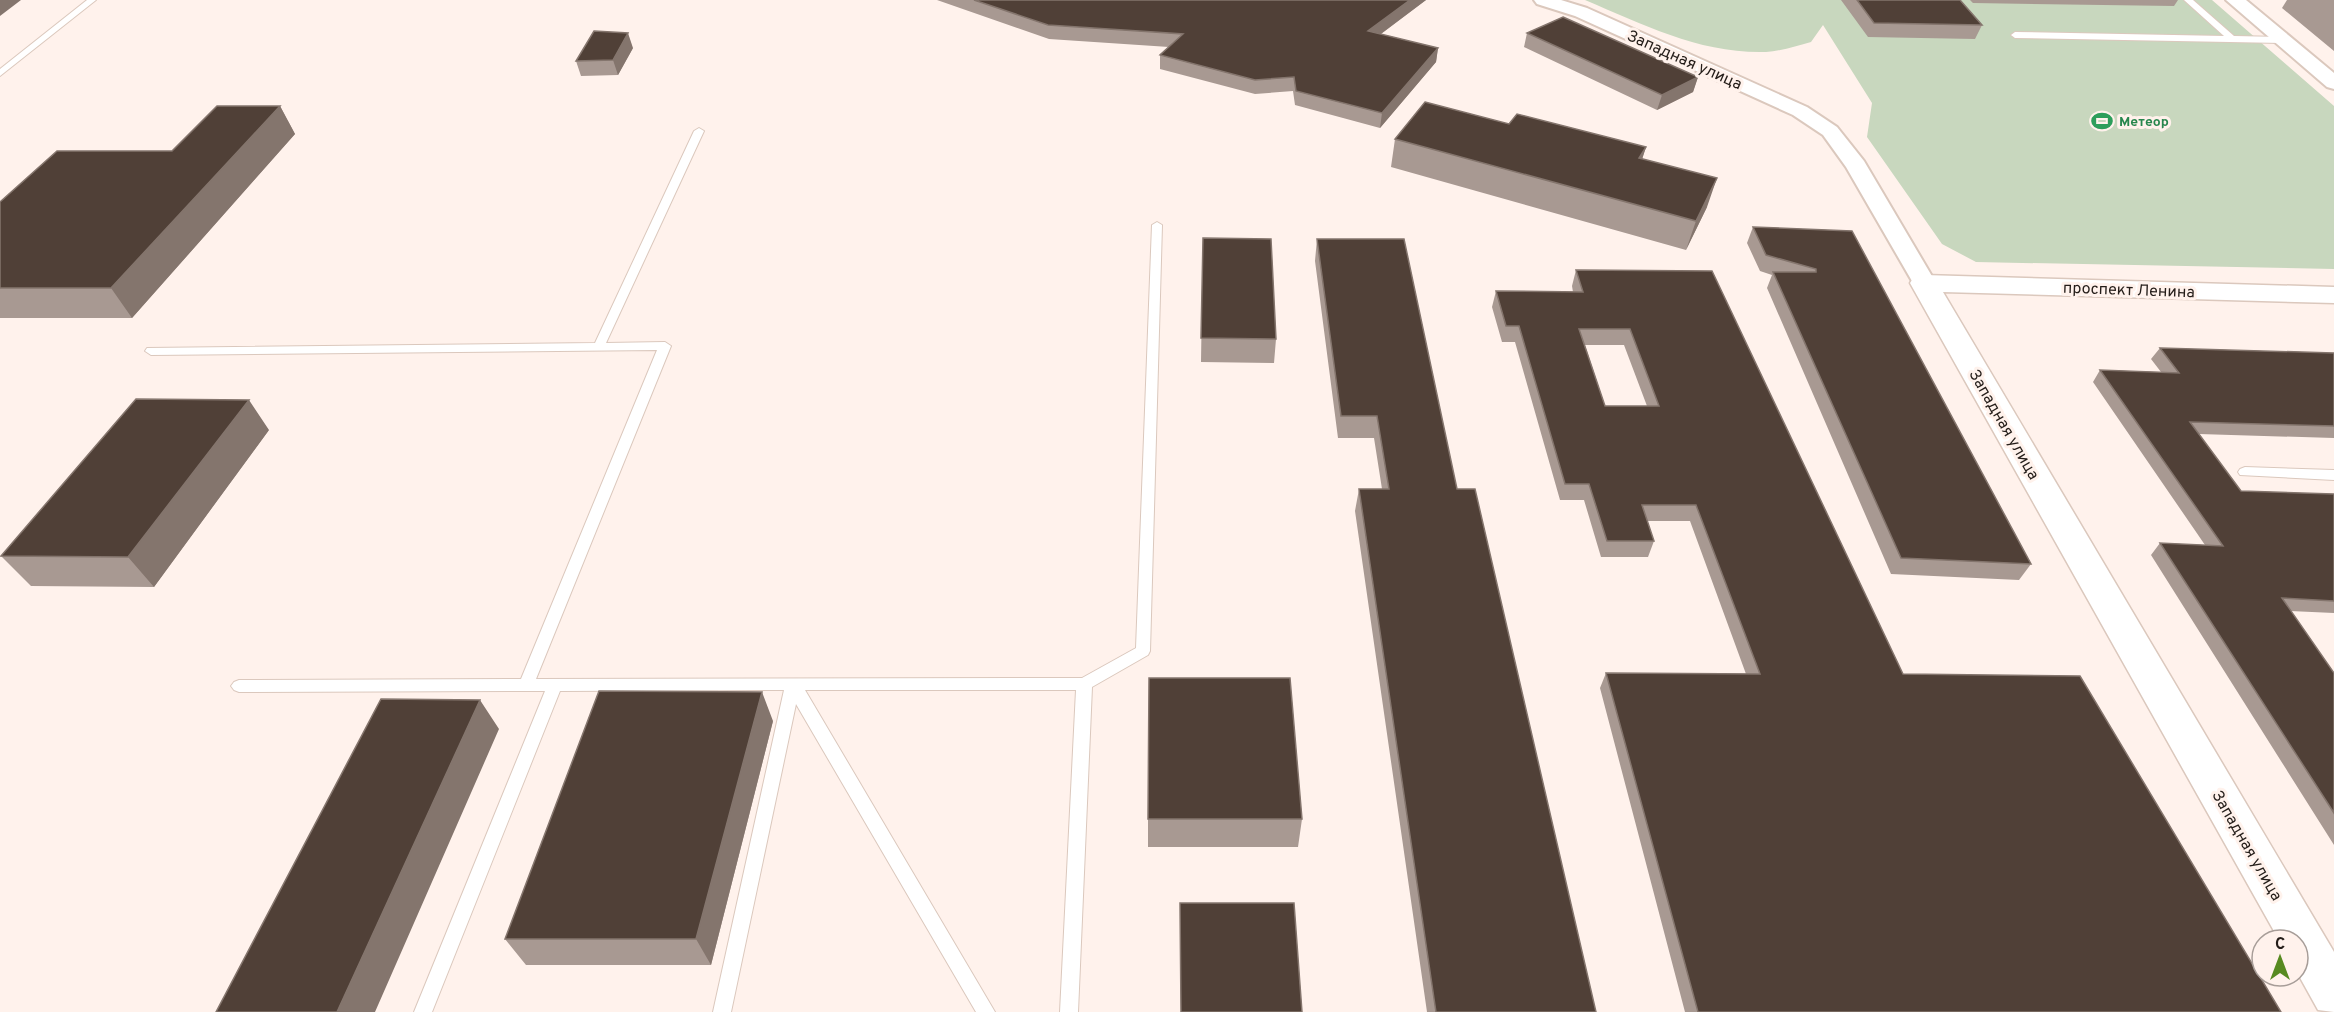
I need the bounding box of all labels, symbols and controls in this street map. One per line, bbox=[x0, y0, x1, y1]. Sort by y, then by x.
street label: Западная улица bbox=[1623, 26, 1745, 95]
sports icon: Метеор bbox=[2090, 109, 2114, 133]
place label: Метеор bbox=[2119, 114, 2169, 131]
street label: проспект Ленина bbox=[2063, 279, 2195, 303]
street label: Западная улица bbox=[1964, 366, 2043, 484]
street label: Западная улица bbox=[2207, 787, 2286, 905]
north arrow bbox=[2250, 928, 2310, 988]
text: С bbox=[2275, 935, 2285, 955]

